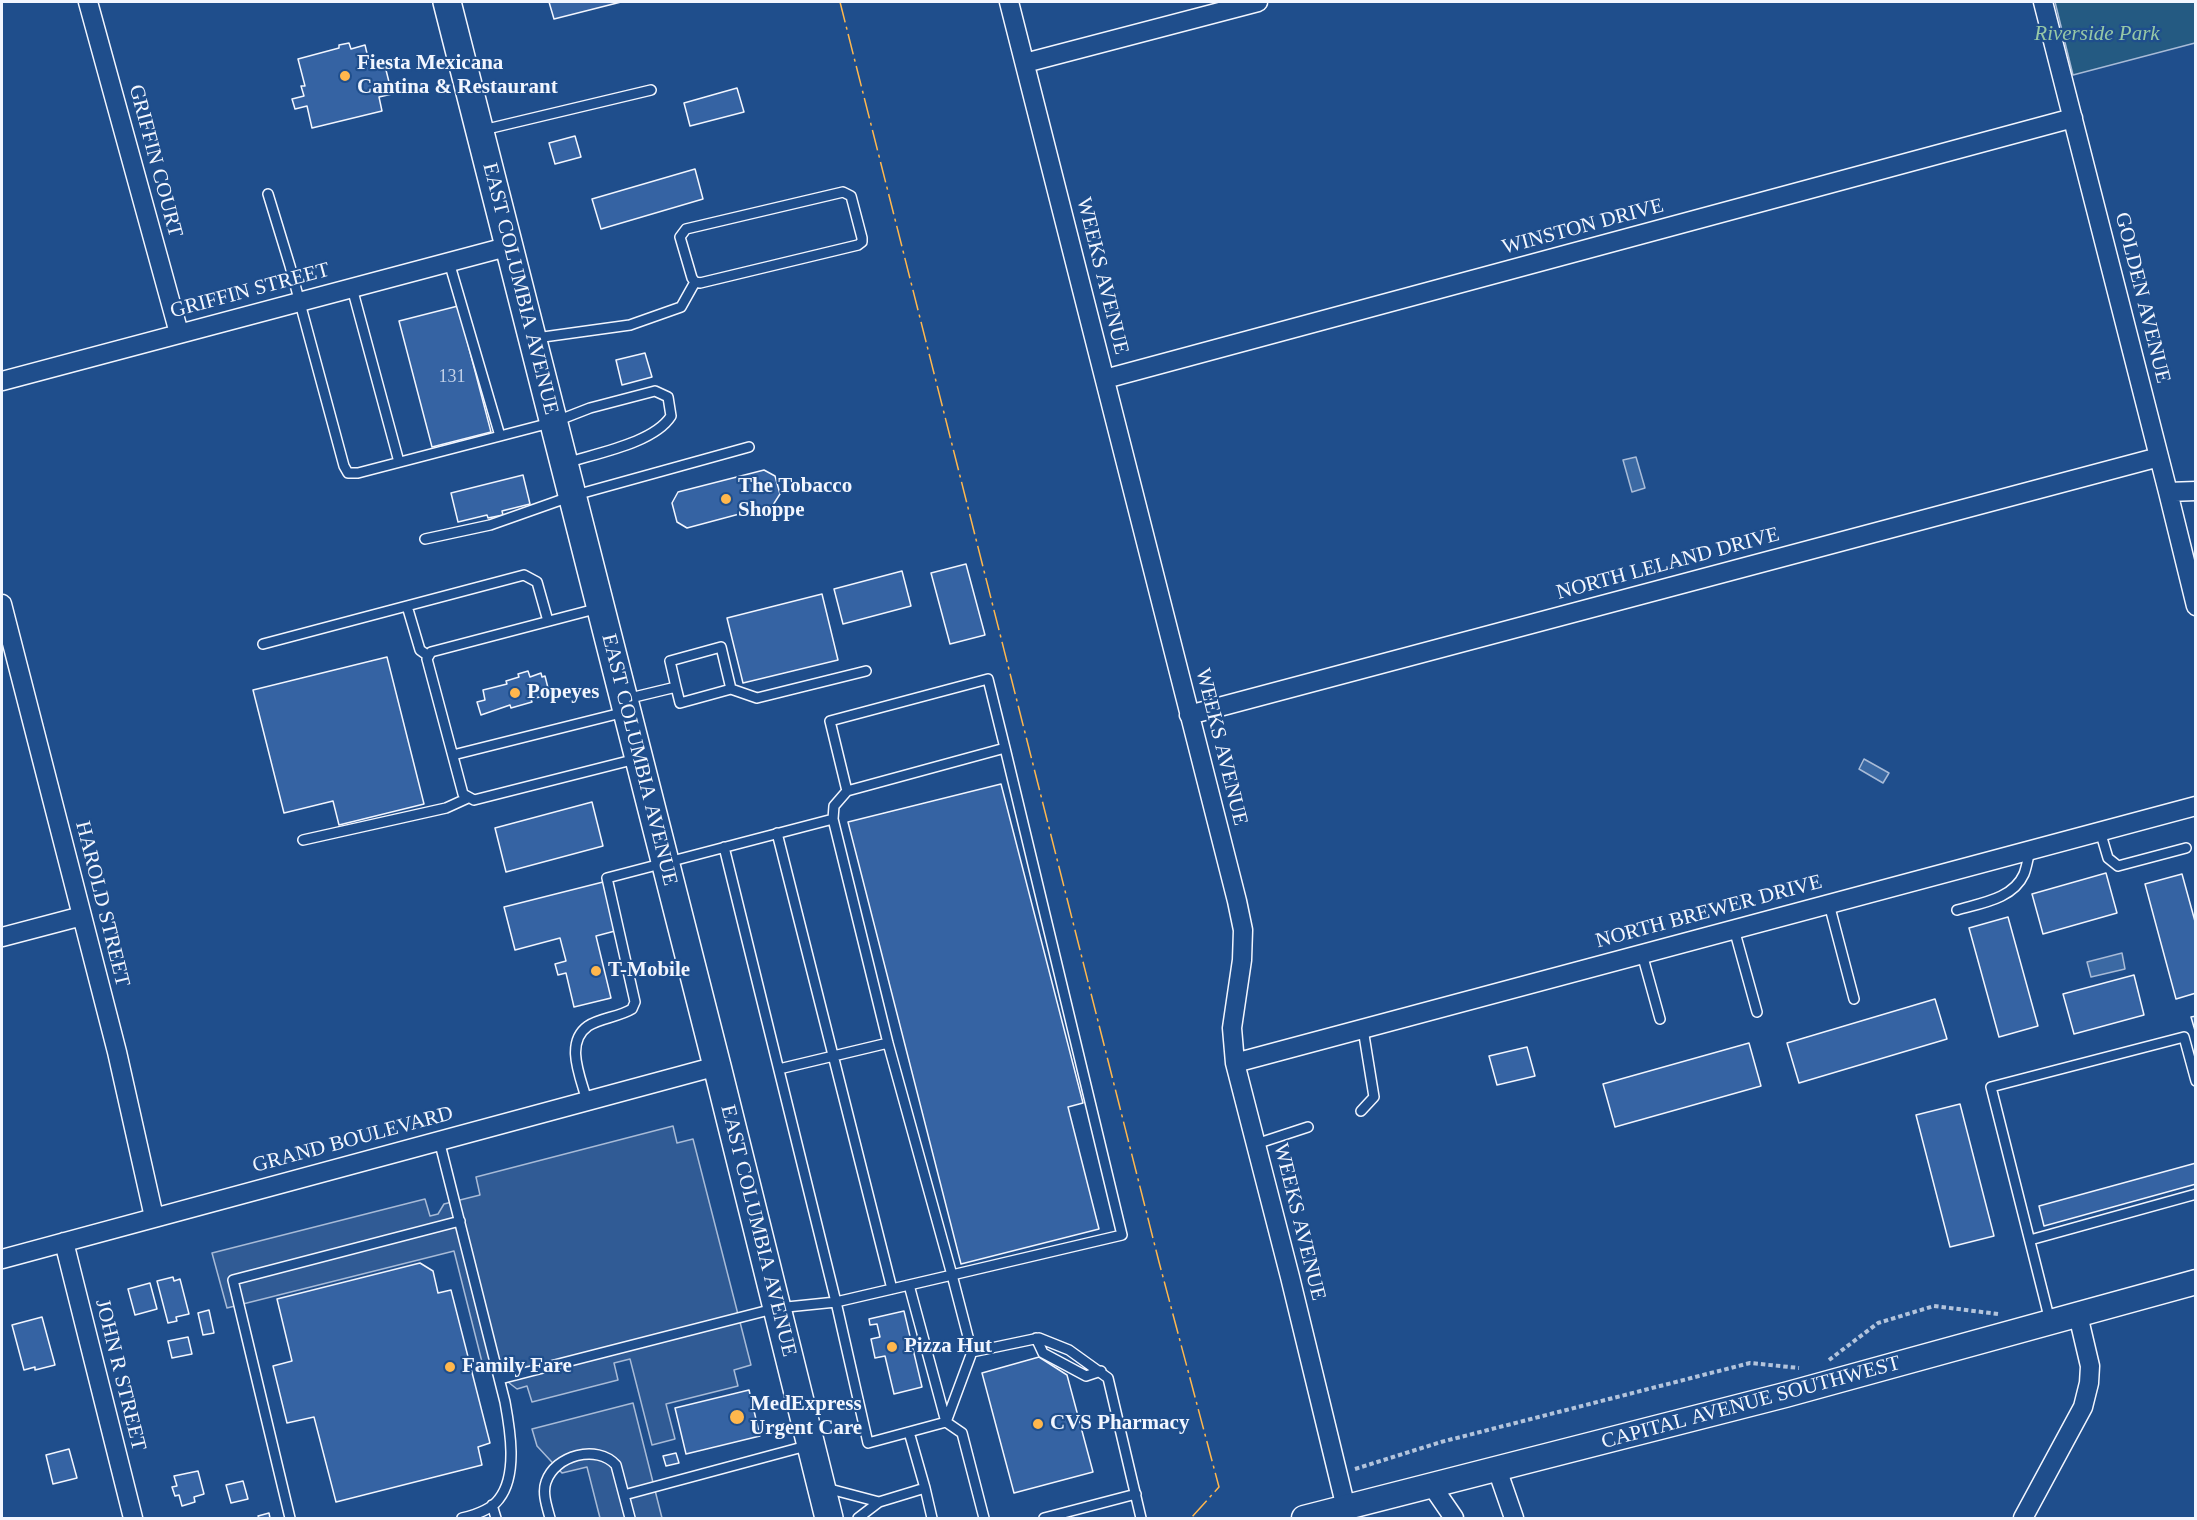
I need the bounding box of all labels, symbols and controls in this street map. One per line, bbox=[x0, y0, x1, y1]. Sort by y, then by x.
park label: Riverside Park bbox=[2034, 21, 2160, 47]
place label: Fiesta Mexicana Cantina & Restaurant bbox=[357, 51, 558, 101]
marker: Fiesta Mexicana Cantina & Restaurant bbox=[338, 69, 352, 83]
street label: GRIFFIN COURT bbox=[123, 82, 187, 240]
street label: EAST COLUMBIA AVENUE bbox=[476, 160, 564, 418]
street label: WINSTON DRIVE bbox=[1500, 193, 1666, 261]
street label: WEEKS AVENUE bbox=[1070, 195, 1134, 357]
street label: GOLDEN AVENUE bbox=[2109, 210, 2175, 386]
street label: GRIFFIN STREET bbox=[168, 258, 332, 324]
house number: 131 bbox=[438, 366, 466, 388]
place label: The Tobacco Shoppe bbox=[738, 474, 852, 524]
marker: The Tobacco Shoppe bbox=[719, 492, 733, 506]
street label: NORTH LELAND DRIVE bbox=[1554, 522, 1782, 606]
street label: EAST COLUMBIA AVENUE bbox=[595, 631, 683, 889]
street label: WEEKS AVENUE bbox=[1189, 666, 1253, 828]
place label: Popeyes bbox=[527, 680, 599, 706]
marker: Popeyes bbox=[508, 686, 522, 700]
street label: HAROLD STREET bbox=[69, 819, 135, 989]
street label: NORTH BREWER DRIVE bbox=[1593, 870, 1825, 954]
place label: T-Mobile bbox=[608, 958, 690, 984]
marker: T-Mobile bbox=[589, 964, 603, 978]
street label: GRAND BOULEVARD bbox=[250, 1101, 456, 1179]
street label: EAST COLUMBIA AVENUE bbox=[714, 1102, 802, 1360]
street label: WEEKS AVENUE bbox=[1267, 1141, 1331, 1303]
street label: JOHN R STREET bbox=[89, 1297, 151, 1453]
place label: Pizza Hut bbox=[904, 1334, 992, 1360]
marker: Pizza Hut bbox=[885, 1340, 899, 1354]
street label: CAPITAL AVENUE SOUTHWEST bbox=[1599, 1351, 1903, 1455]
place label: Family Fare bbox=[462, 1354, 572, 1380]
marker: Family Fare bbox=[443, 1360, 457, 1374]
place label: MedExpress Urgent Care bbox=[750, 1392, 862, 1442]
marker: MedExpress Urgent Care bbox=[728, 1408, 746, 1426]
place label: CVS Pharmacy bbox=[1050, 1411, 1189, 1437]
marker: CVS Pharmacy bbox=[1031, 1417, 1045, 1431]

